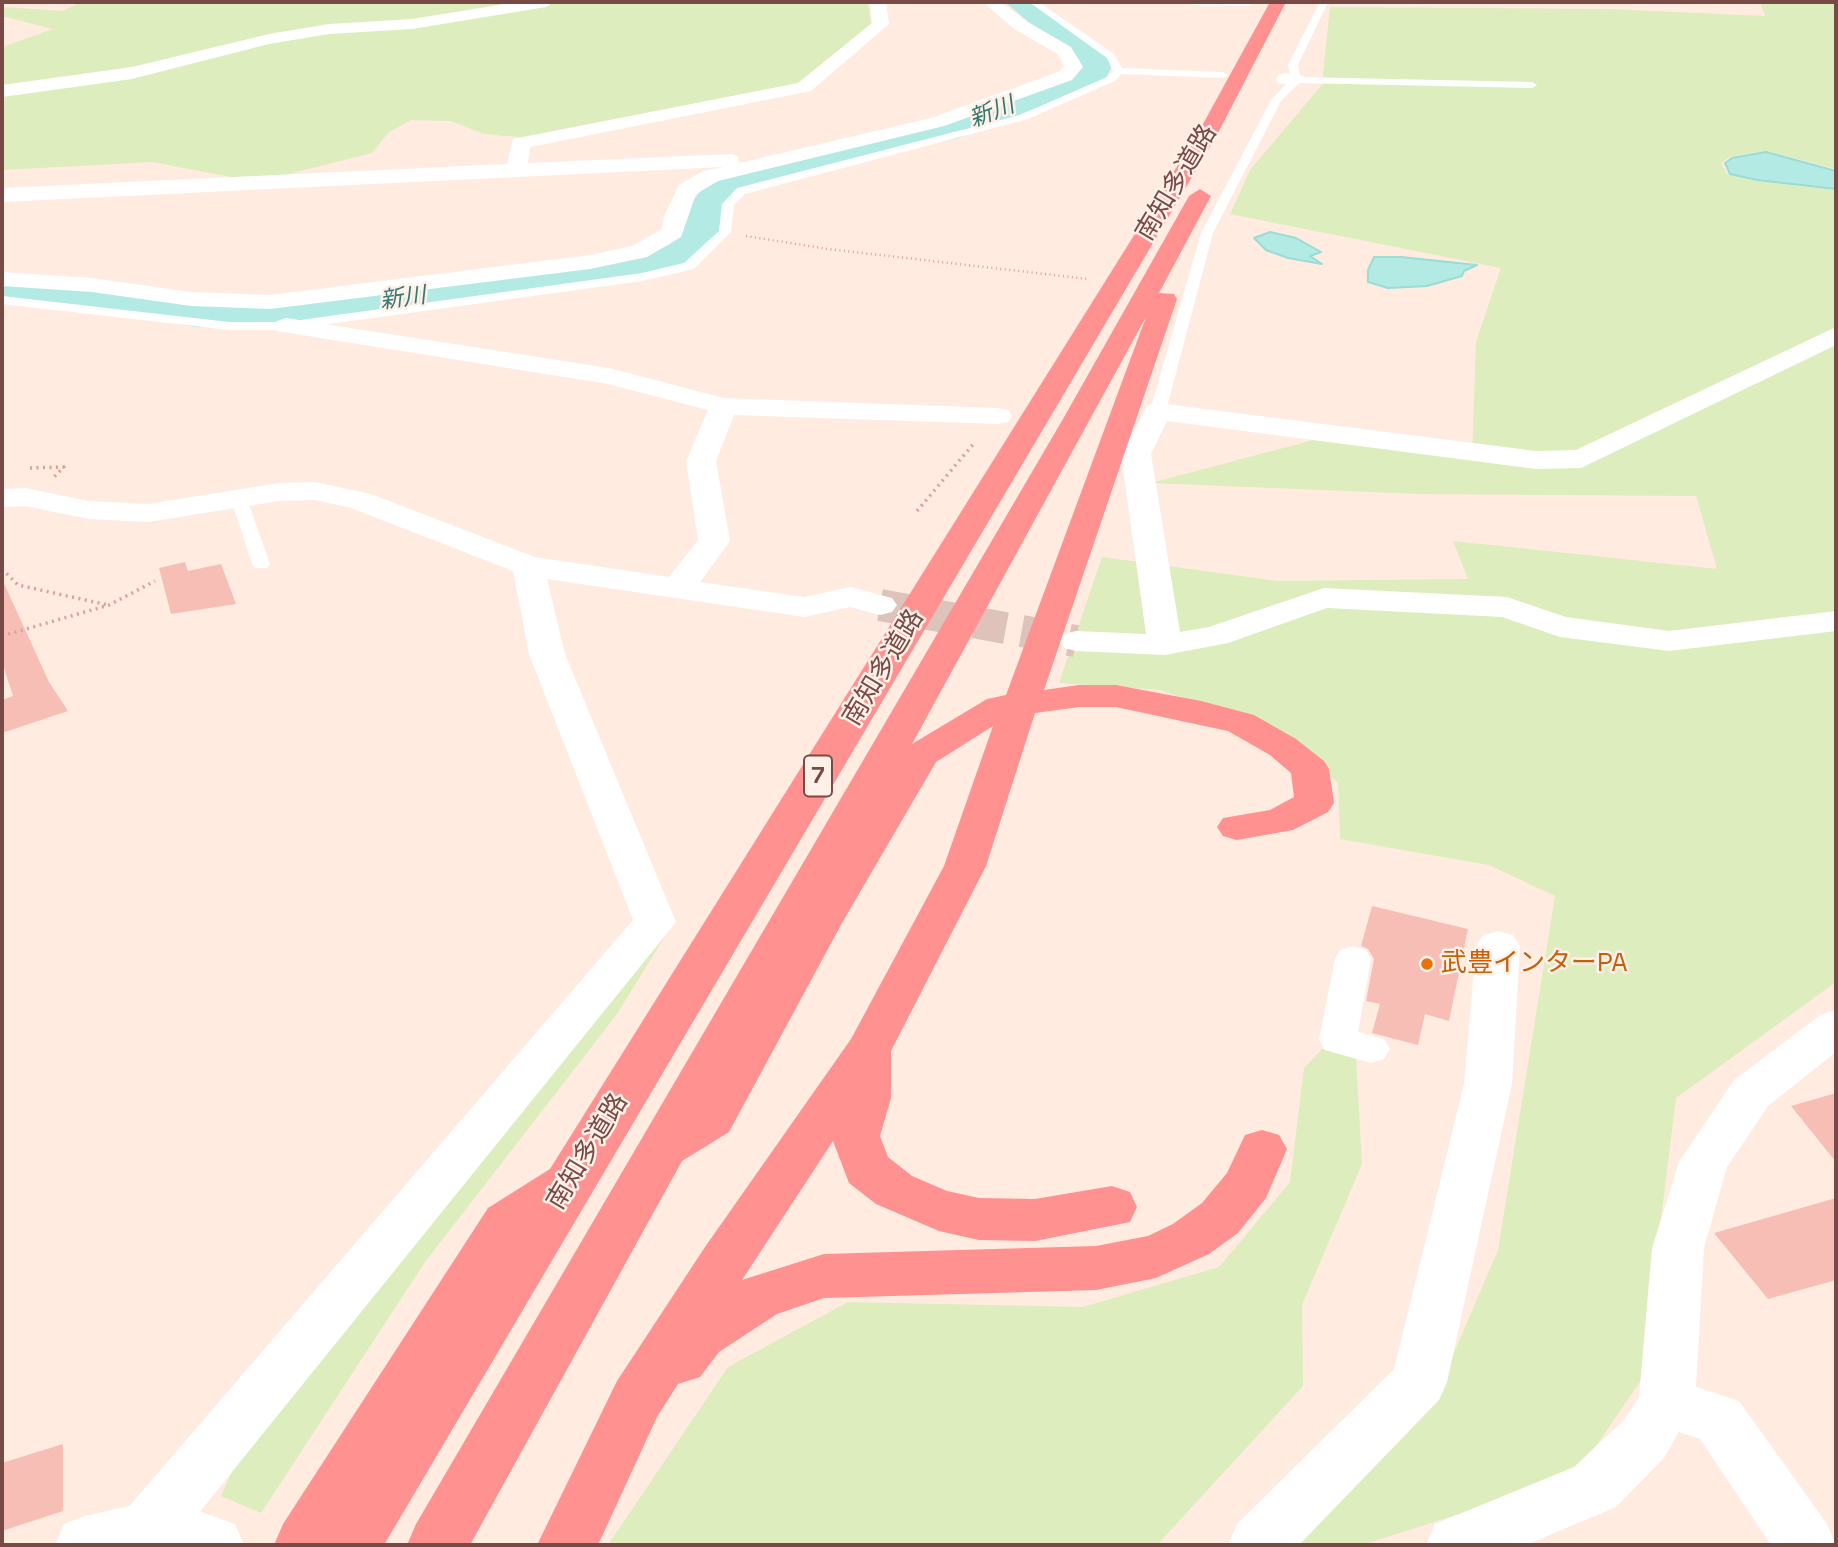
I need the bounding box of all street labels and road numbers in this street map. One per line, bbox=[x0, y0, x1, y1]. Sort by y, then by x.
street label: 南知多道路 bbox=[1130, 119, 1224, 247]
street label: 南知多道路 bbox=[837, 604, 931, 732]
road number: 7 bbox=[804, 756, 832, 796]
street label: 南知多道路 bbox=[541, 1088, 635, 1216]

